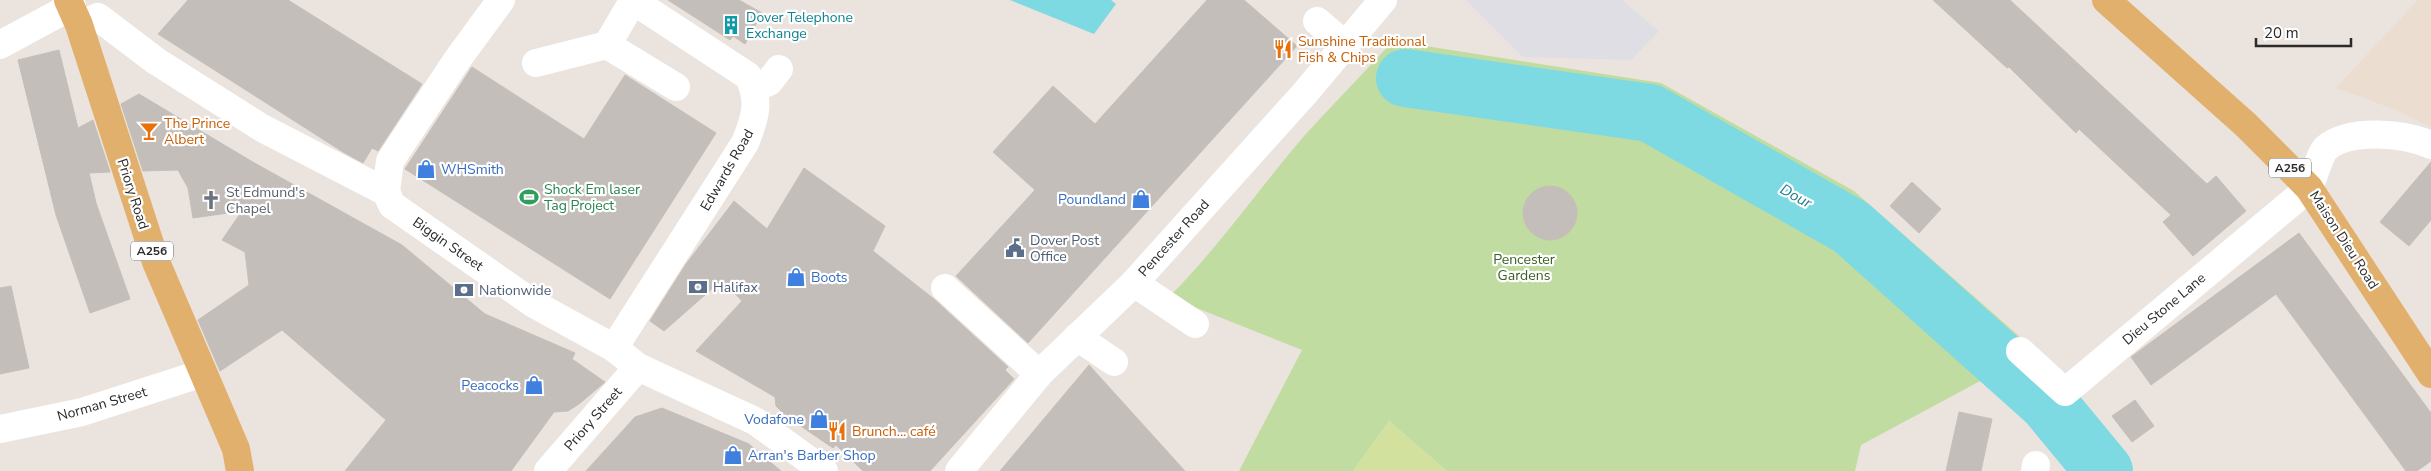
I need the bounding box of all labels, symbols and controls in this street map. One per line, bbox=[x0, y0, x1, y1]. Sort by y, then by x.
place label: Dover Telephone Exchange bbox=[746, 8, 853, 43]
building icon: Dover Telephone Exchange bbox=[720, 14, 742, 36]
scale bar bbox=[2256, 15, 2351, 47]
text: 20 m bbox=[2264, 23, 2299, 43]
place label: Sunshine Traditional Fish & Chips bbox=[1298, 32, 1427, 67]
restaurant icon: Sunshine Traditional Fish & Chips bbox=[1272, 38, 1294, 60]
place label: The Prince Albert bbox=[164, 114, 230, 149]
bar icon: The Prince Albert bbox=[138, 120, 160, 142]
street label: Edwards Road bbox=[696, 126, 758, 214]
street label: Priory Road bbox=[113, 156, 153, 232]
shop icon: WHSmith bbox=[415, 158, 437, 180]
road number: A256 bbox=[2269, 158, 2311, 178]
place label: WHSmith bbox=[441, 160, 504, 179]
water label: Dour bbox=[1777, 179, 1816, 213]
place label: Shock Em laser Tag Project bbox=[544, 180, 640, 215]
place label: St Edmund's Chapel bbox=[226, 183, 305, 218]
sports icon: Shock Em laser Tag Project bbox=[518, 186, 540, 208]
street label: Maison Dieu Road bbox=[2305, 187, 2383, 293]
shop icon: Poundland bbox=[1130, 188, 1152, 210]
church icon: St Edmund's Chapel bbox=[200, 189, 222, 211]
place label: Poundland bbox=[1058, 190, 1126, 209]
street label: Pencester Road bbox=[1134, 195, 1214, 281]
street label: Biggin Street bbox=[409, 213, 487, 275]
place label: Dover Post Office bbox=[1030, 231, 1099, 266]
public building icon: Dover Post Office bbox=[1004, 237, 1026, 259]
road number: A256 bbox=[131, 242, 173, 260]
park label: Pencester Gardens bbox=[1493, 250, 1555, 285]
shop icon: Boots bbox=[785, 266, 807, 288]
place label: Boots bbox=[811, 268, 848, 287]
street label: Dieu Stone Lane bbox=[2118, 269, 2210, 349]
bank icon: Halifax bbox=[687, 276, 709, 298]
place label: Halifax bbox=[713, 278, 758, 297]
bank icon: Nationwide bbox=[453, 279, 475, 301]
place label: Nationwide bbox=[479, 281, 551, 300]
shop icon: Peacocks bbox=[523, 374, 545, 396]
place label: Peacocks bbox=[461, 376, 519, 395]
street label: Norman Street bbox=[55, 382, 149, 426]
street label: Priory Street bbox=[560, 383, 626, 455]
shop icon: Vodafone bbox=[808, 408, 830, 430]
place label: Vodafone bbox=[743, 410, 804, 429]
restaurant icon: Brunch... café bbox=[826, 420, 848, 442]
place label: Brunch... café bbox=[852, 422, 936, 441]
shop icon: Arran's Barber Shop bbox=[722, 444, 744, 466]
place label: Arran's Barber Shop bbox=[748, 446, 876, 465]

